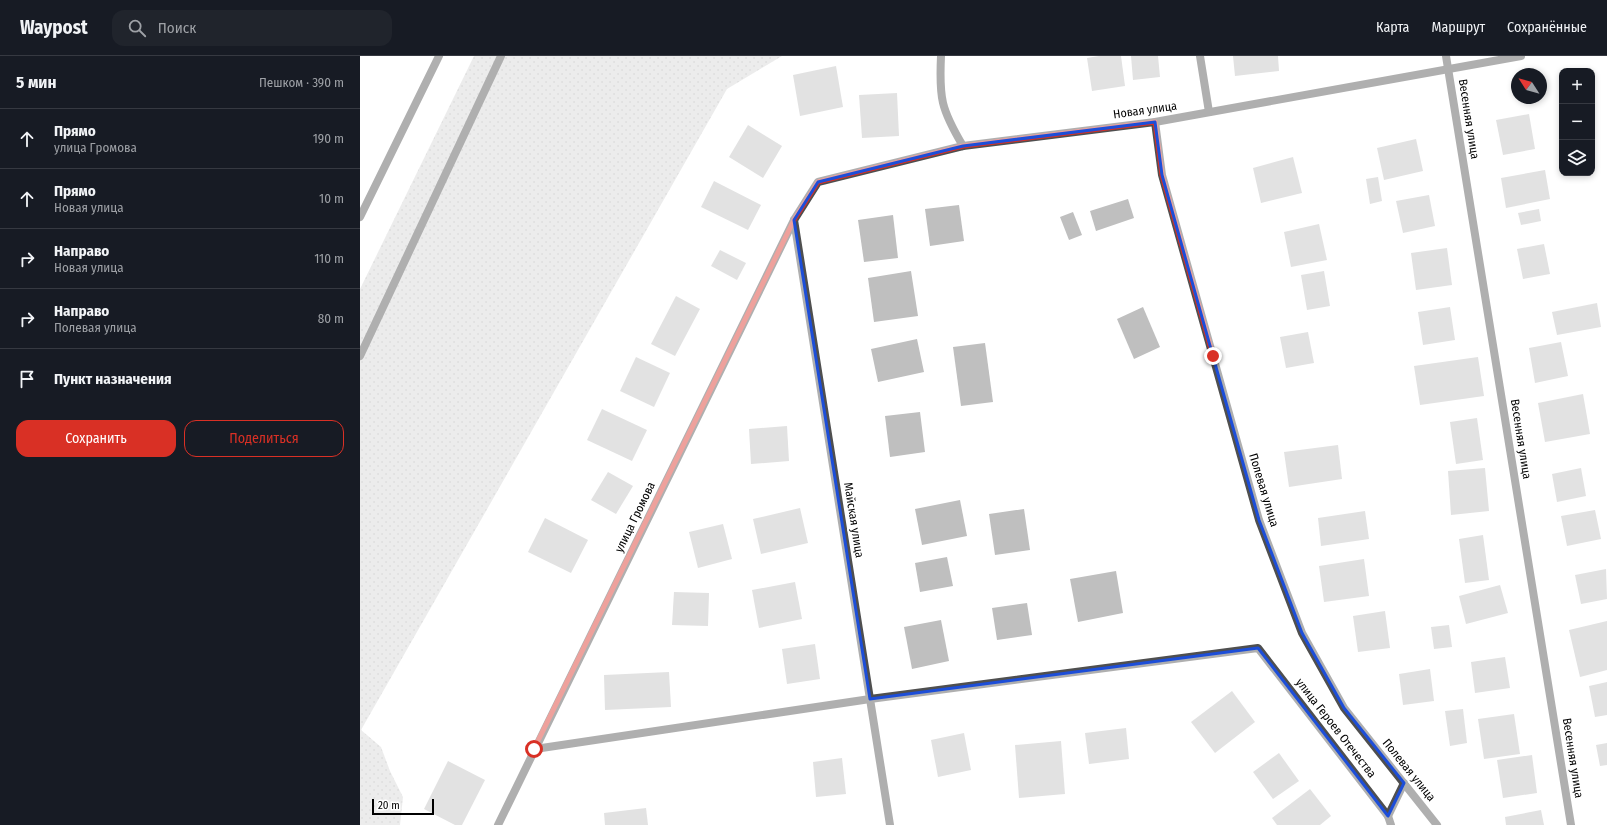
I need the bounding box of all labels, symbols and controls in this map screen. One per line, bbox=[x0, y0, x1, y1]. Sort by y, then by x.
search box bbox=[112, 10, 392, 46]
text: Waypost bbox=[20, 16, 88, 39]
icon: search bbox=[126, 17, 148, 39]
text: Поиск bbox=[158, 19, 196, 37]
text: Карта bbox=[1376, 19, 1409, 36]
text: Маршрут bbox=[1431, 19, 1485, 36]
text: Сохранённые bbox=[1507, 19, 1587, 36]
north arrow bbox=[1511, 68, 1547, 104]
map controls bbox=[1559, 68, 1595, 176]
button: + bbox=[1559, 68, 1595, 104]
text: 5 мин bbox=[16, 72, 56, 93]
text: Пешком · 390 m bbox=[259, 75, 344, 90]
street label: Весенняя улица bbox=[1456, 78, 1482, 160]
street label: Новая улица bbox=[1112, 99, 1178, 121]
button: − bbox=[1559, 104, 1595, 140]
text: Прямо bbox=[54, 122, 96, 140]
icon: ahead bbox=[16, 128, 38, 150]
text: 190 m bbox=[313, 131, 344, 146]
text: улица Громова bbox=[54, 140, 137, 155]
button: layers bbox=[1559, 140, 1595, 176]
text: Прямо bbox=[54, 182, 96, 200]
icon: ahead bbox=[16, 188, 38, 210]
text: 10 m bbox=[319, 191, 344, 206]
text: Новая улица bbox=[54, 200, 124, 215]
text: Направо bbox=[54, 242, 109, 260]
icon: right bbox=[16, 248, 38, 270]
text: 110 m bbox=[314, 251, 344, 266]
text: Новая улица bbox=[54, 260, 124, 275]
text: Направо bbox=[54, 302, 109, 320]
icon: right bbox=[16, 308, 38, 330]
text: 80 m bbox=[318, 311, 344, 326]
text: Полевая улица bbox=[54, 320, 137, 335]
route end bbox=[1204, 347, 1222, 365]
icon: arrive bbox=[16, 368, 38, 390]
text: Пункт назначения bbox=[54, 370, 172, 388]
street label: Весенняя улица bbox=[1508, 398, 1534, 480]
button: Сохранить bbox=[16, 420, 176, 457]
button: Поделиться bbox=[184, 420, 344, 457]
street label: Полевая улица bbox=[1246, 452, 1282, 529]
street label: улица Громова bbox=[612, 479, 658, 554]
street label: Майская улица bbox=[841, 481, 867, 559]
street label: улица Героев Отечества bbox=[1293, 675, 1379, 781]
street label: Весенняя улица bbox=[1560, 717, 1586, 799]
street label: Полевая улица bbox=[1380, 736, 1438, 804]
route start bbox=[525, 740, 543, 758]
scale bar bbox=[372, 797, 434, 816]
text: 20 m bbox=[378, 799, 400, 812]

